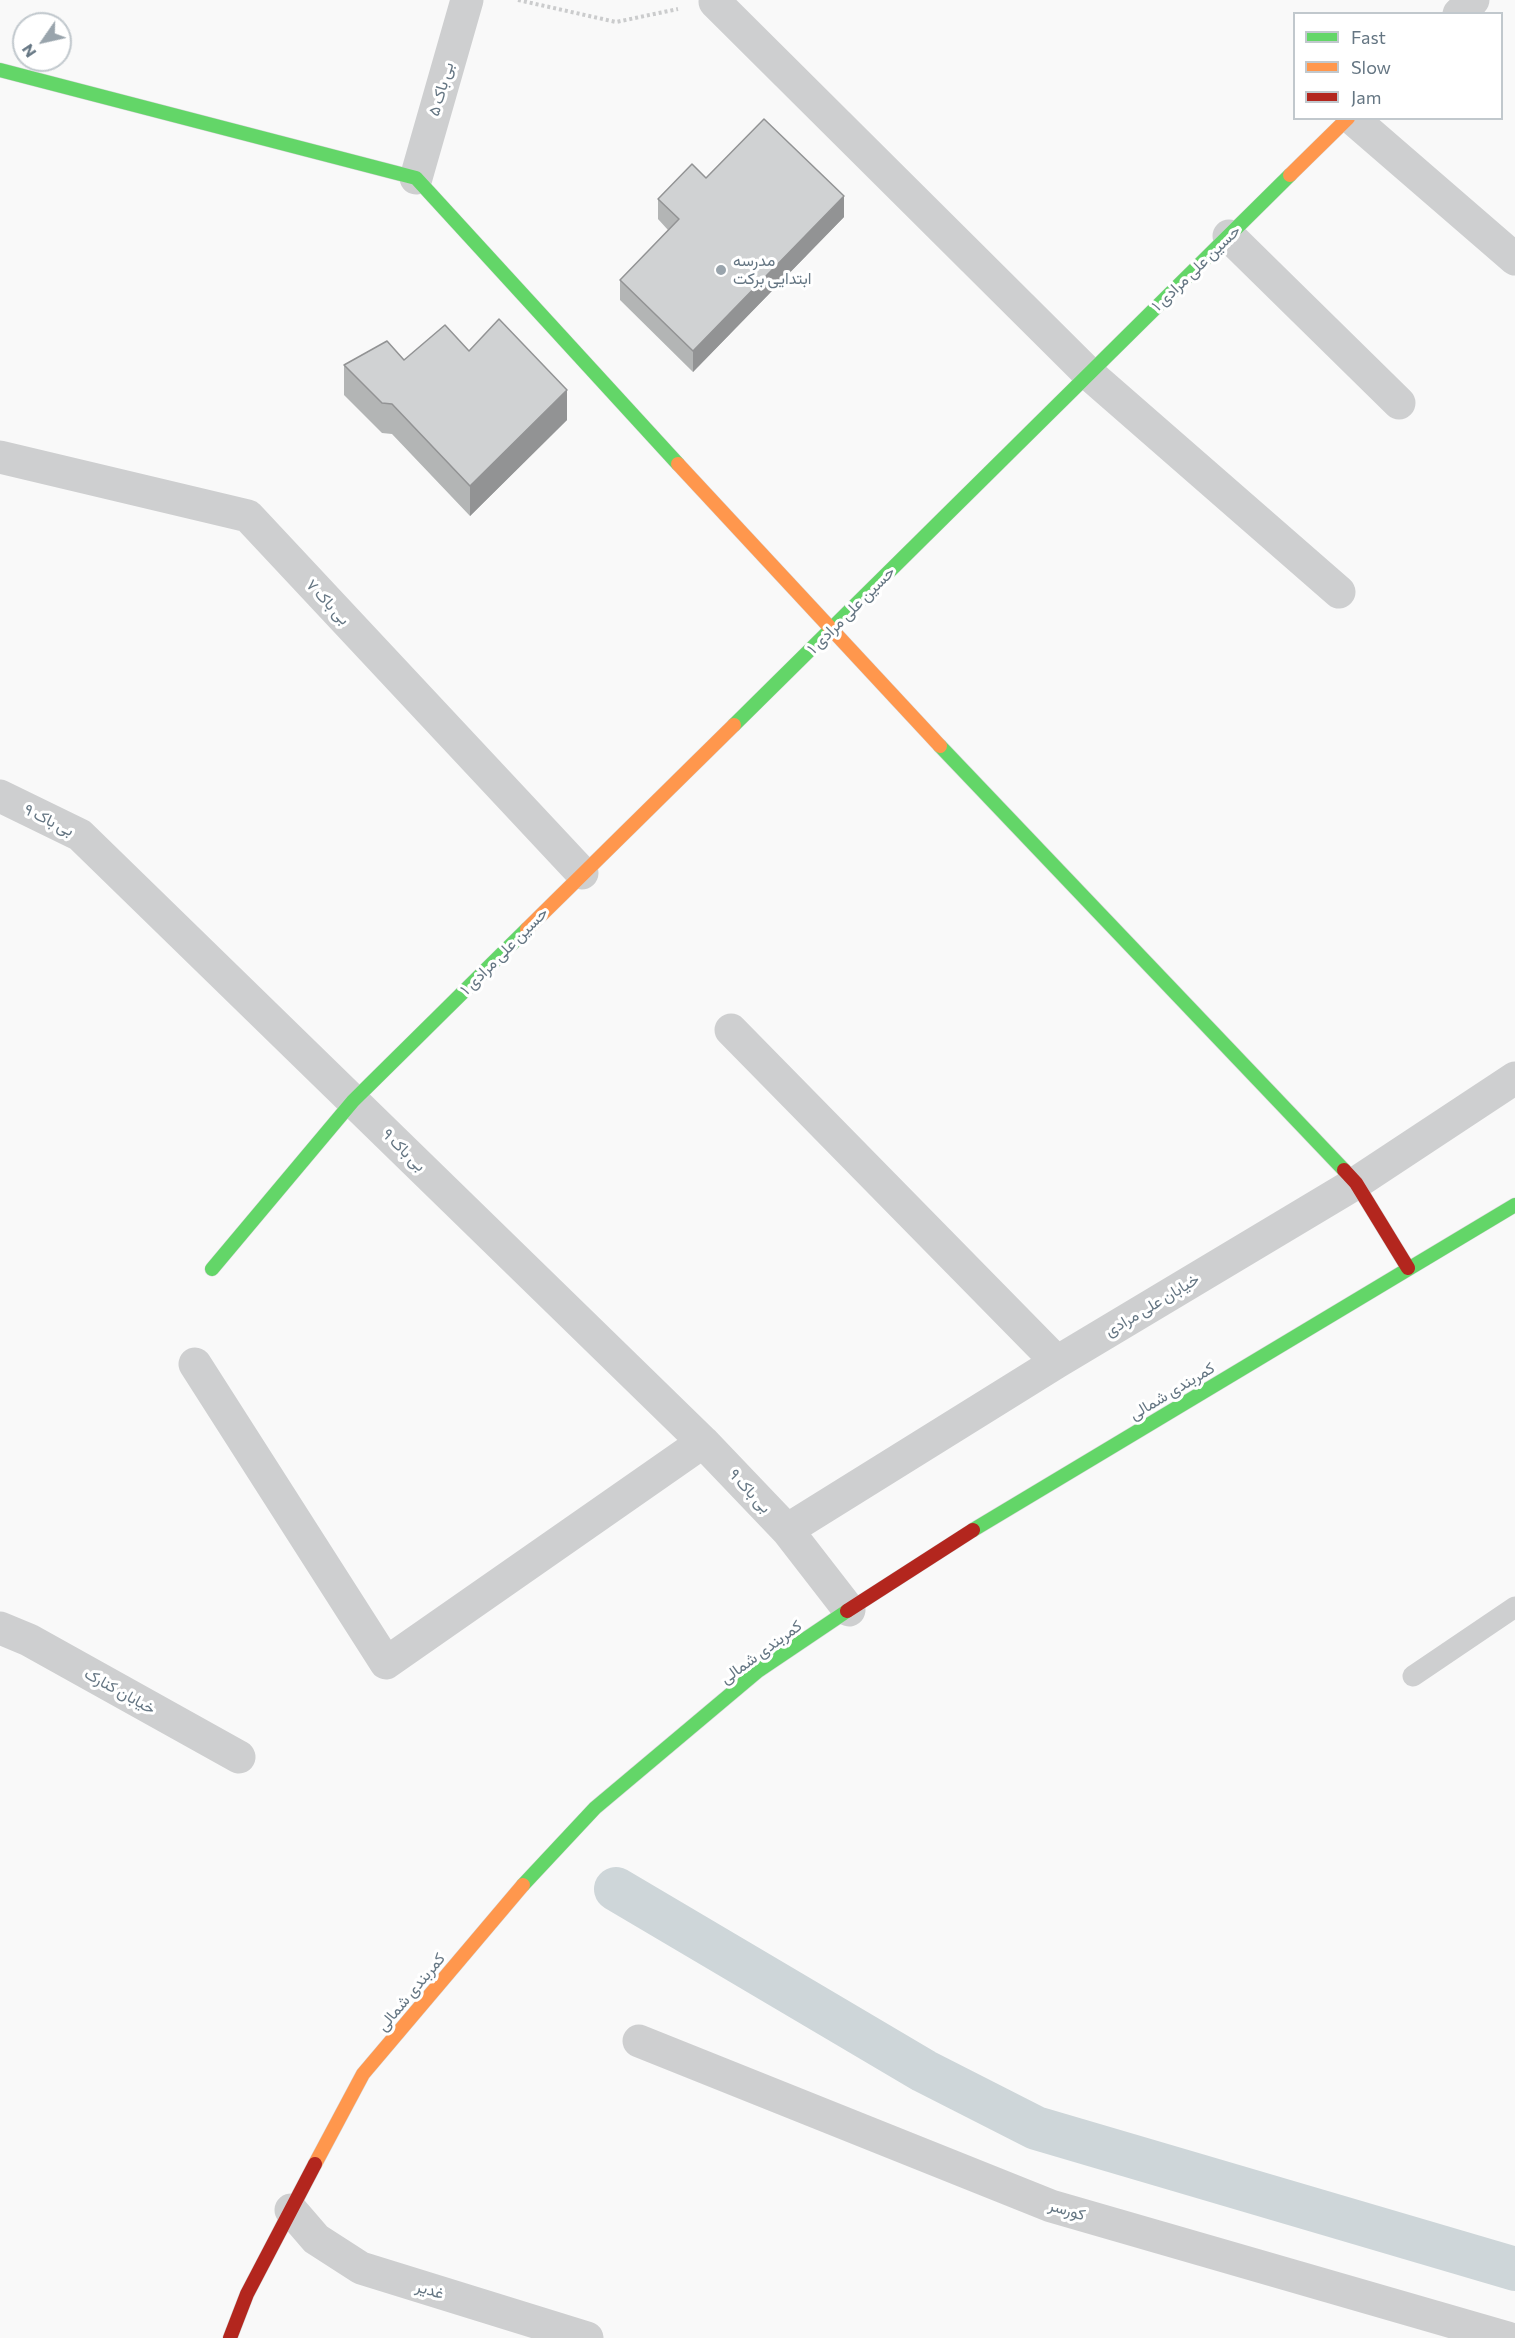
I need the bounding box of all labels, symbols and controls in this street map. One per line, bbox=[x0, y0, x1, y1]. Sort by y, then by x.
north arrow bbox=[12, 12, 72, 72]
legend bbox=[1293, 12, 1503, 120]
text: Fast bbox=[1351, 26, 1386, 48]
text: N bbox=[17, 41, 40, 62]
text: Slow bbox=[1351, 56, 1391, 78]
street label: بی باک ۵ bbox=[424, 60, 458, 118]
text: Jam bbox=[1351, 86, 1381, 108]
street label: حسین علی مرادی ۱ bbox=[1148, 221, 1244, 315]
place label: مدرسه ابتدایی برکت bbox=[733, 251, 811, 289]
marker: مدرسه ابتدایی برکت bbox=[714, 263, 728, 277]
street label: حسین علی مرادی ۱ bbox=[803, 562, 899, 658]
street label: بی باک ۷ bbox=[302, 575, 354, 629]
street label: بی باک ۹ bbox=[21, 800, 77, 840]
street label: حسین علی مرادی ۱ bbox=[456, 903, 552, 999]
street label: بی باک ۹ bbox=[378, 1125, 430, 1175]
street label: خیابان علی مرادی bbox=[1101, 1269, 1203, 1341]
street label: کمربندی شمالی bbox=[1126, 1358, 1218, 1424]
street label: بی باک ۹ bbox=[725, 1465, 775, 1517]
street label: کمربندی شمالی bbox=[717, 1616, 805, 1688]
street label: خیابان کنارک bbox=[81, 1664, 159, 1718]
street label: کمربندی شمالی bbox=[373, 1949, 449, 2035]
street label: کورسر bbox=[1046, 2195, 1088, 2225]
street label: غدیر bbox=[414, 2277, 446, 2303]

